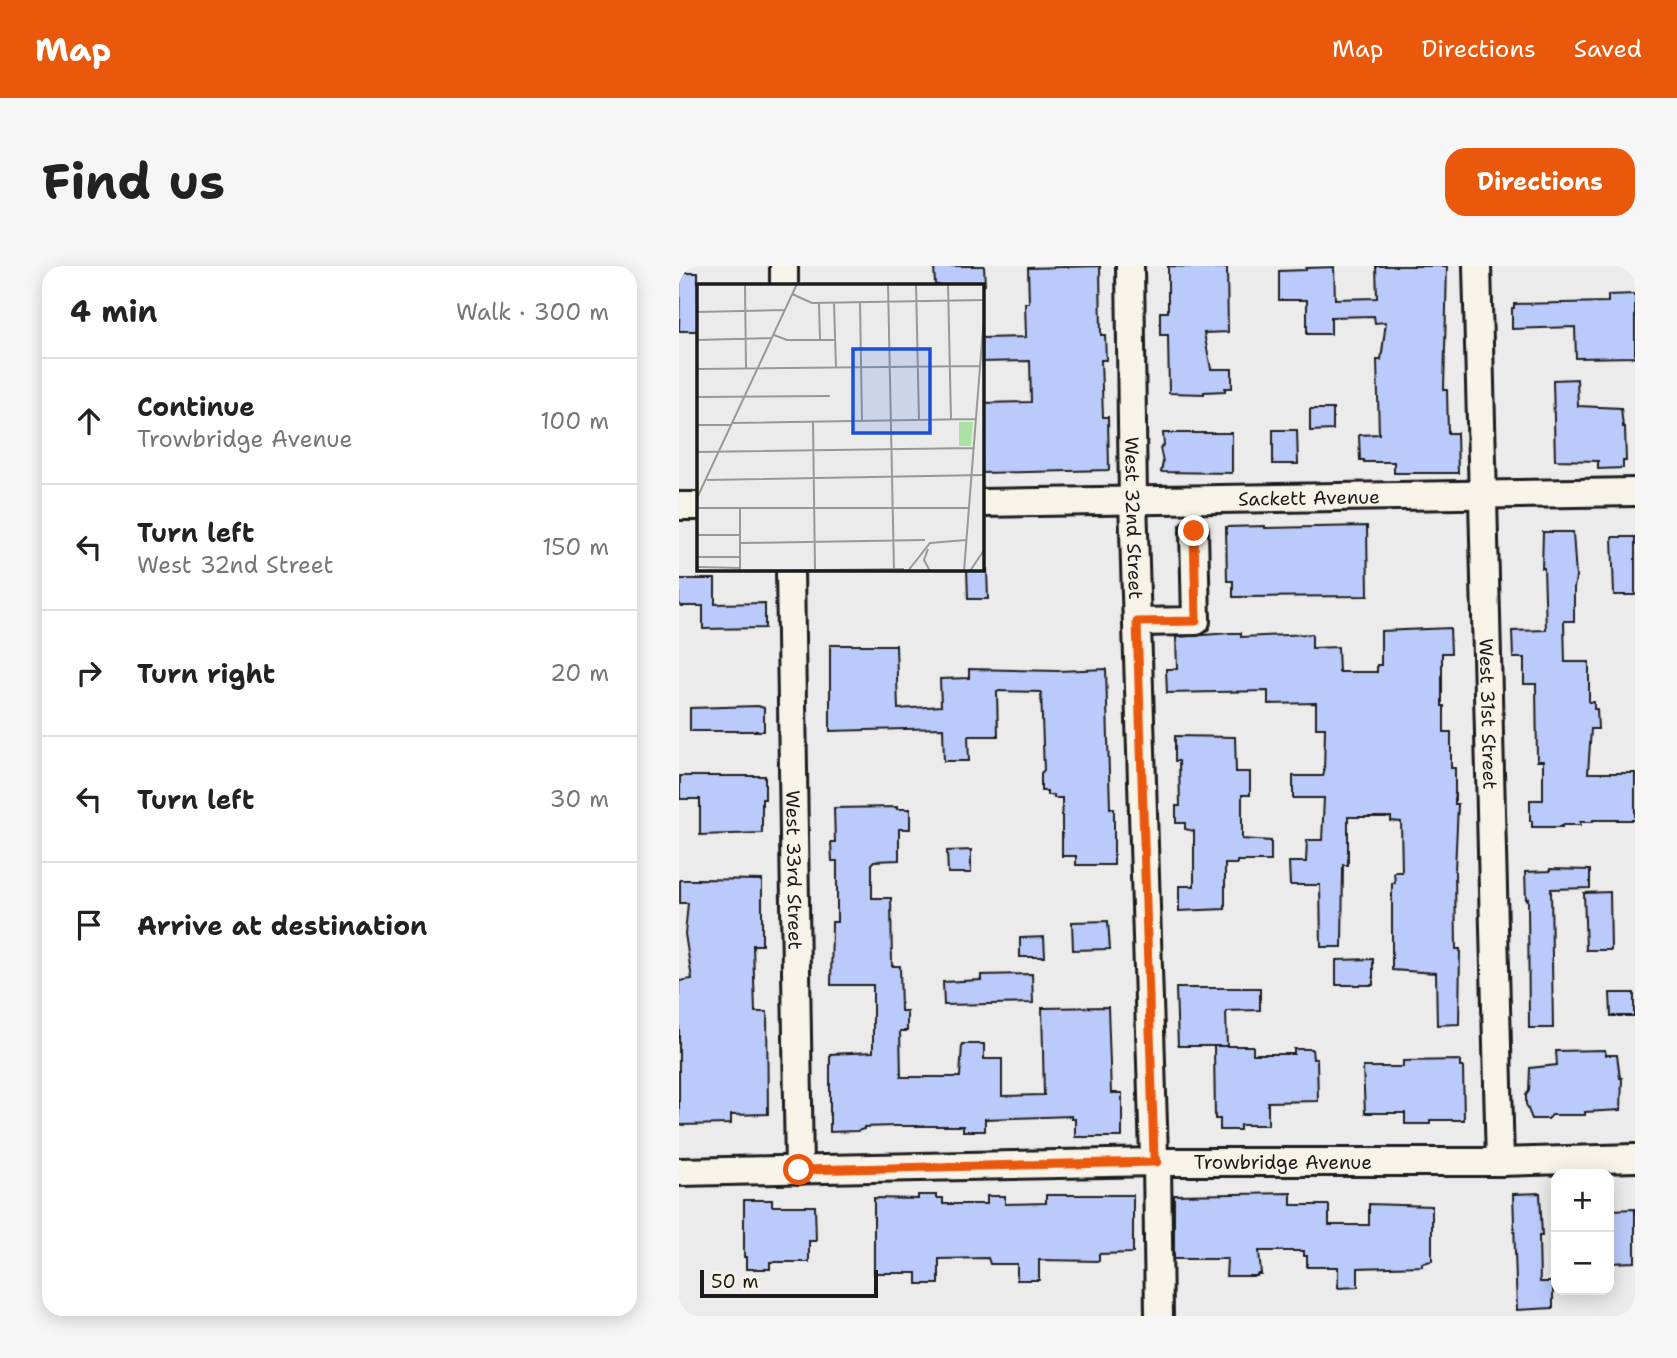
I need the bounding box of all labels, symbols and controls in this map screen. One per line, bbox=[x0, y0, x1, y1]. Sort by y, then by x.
text: Map bbox=[35, 27, 111, 72]
text: Map bbox=[1332, 33, 1383, 65]
text: Directions bbox=[1421, 33, 1536, 65]
text: Saved bbox=[1574, 33, 1642, 65]
button: Directions bbox=[1445, 148, 1635, 216]
text: Find us bbox=[42, 149, 225, 215]
inset map bbox=[697, 284, 983, 570]
text: 4 min bbox=[70, 291, 157, 332]
text: Walk · 300 m bbox=[456, 297, 609, 327]
text: Continue bbox=[137, 389, 255, 424]
icon: ahead bbox=[70, 402, 108, 440]
text: 100 m bbox=[540, 406, 609, 436]
text: Trowbridge Avenue bbox=[137, 424, 352, 454]
street label: West 32nd Street bbox=[1120, 437, 1149, 600]
street label: Sackett Avenue bbox=[1238, 484, 1380, 511]
text: Turn left bbox=[137, 515, 254, 550]
route end bbox=[1178, 515, 1209, 546]
icon: left bbox=[70, 528, 108, 566]
text: 150 m bbox=[542, 532, 609, 562]
text: West 32nd Street bbox=[137, 550, 334, 580]
street label: West 31st Street bbox=[1474, 638, 1503, 790]
icon: right bbox=[70, 654, 108, 692]
text: Turn right bbox=[137, 656, 275, 691]
text: 20 m bbox=[550, 658, 609, 688]
icon: left bbox=[70, 780, 108, 818]
text: Turn left bbox=[137, 782, 254, 817]
text: 30 m bbox=[550, 784, 609, 814]
street label: West 33rd Street bbox=[781, 790, 808, 950]
icon: arrive bbox=[70, 906, 108, 944]
text: Arrive at destination bbox=[137, 908, 427, 943]
street label: Trowbridge Avenue bbox=[1194, 1150, 1372, 1175]
route start bbox=[783, 1154, 814, 1185]
map controls bbox=[1551, 1169, 1614, 1295]
button: + bbox=[1551, 1169, 1614, 1232]
button: − bbox=[1551, 1232, 1614, 1295]
scale bar bbox=[700, 1267, 879, 1299]
text: 50 m bbox=[711, 1269, 759, 1294]

